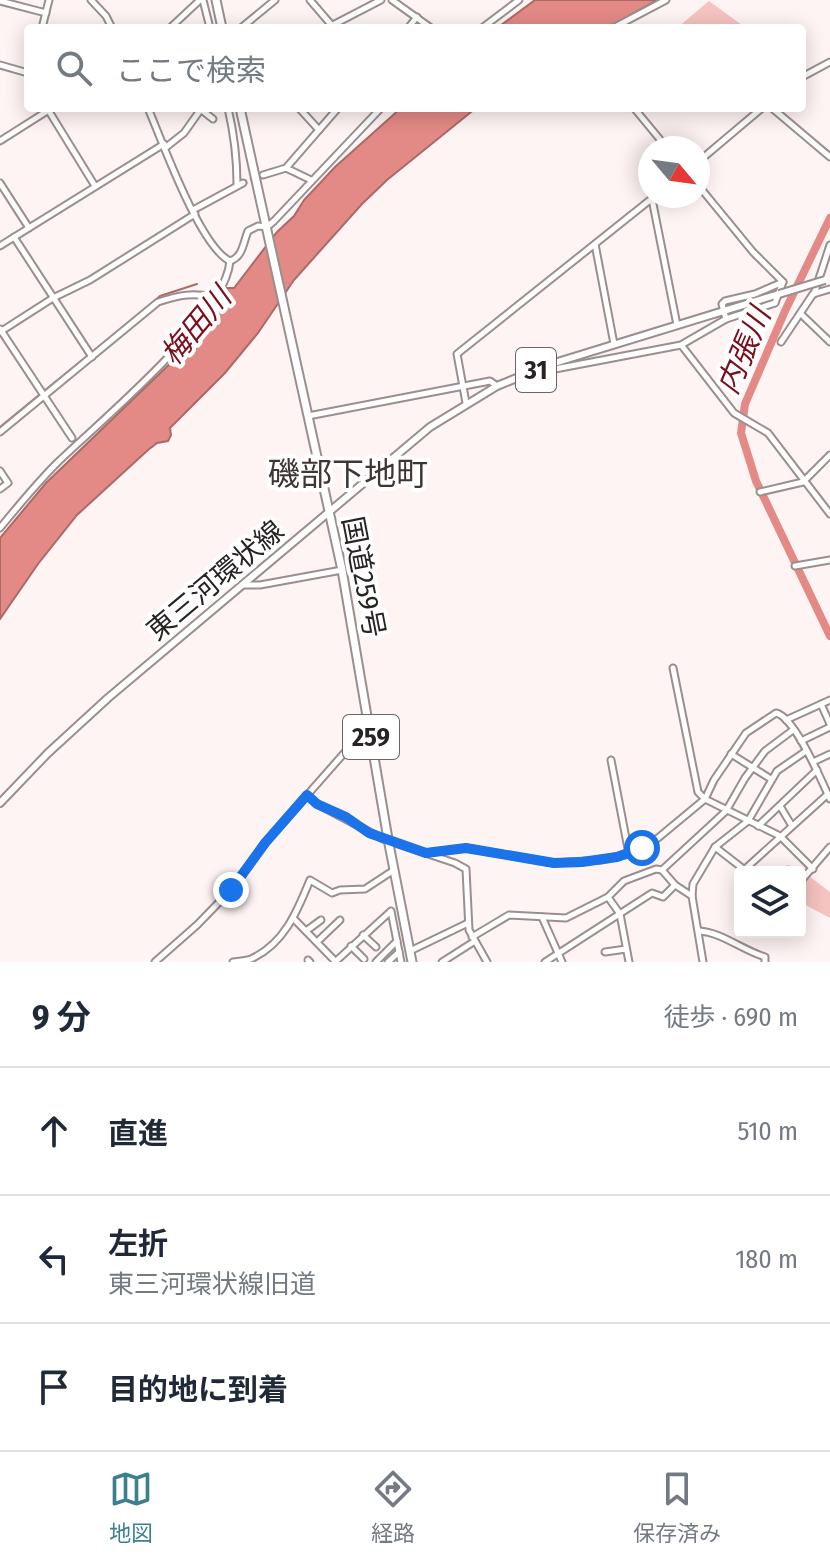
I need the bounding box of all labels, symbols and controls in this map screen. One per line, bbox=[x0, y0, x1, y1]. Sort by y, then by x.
search box bbox=[24, 24, 806, 112]
icon: search bbox=[52, 46, 96, 90]
text: ここで検索 bbox=[116, 53, 266, 89]
north arrow bbox=[638, 136, 710, 208]
water label: 梅田川 bbox=[153, 278, 241, 372]
water label: 内張川 bbox=[710, 300, 779, 399]
road number: 31 bbox=[516, 348, 556, 392]
district label: 磯部下地町 bbox=[268, 455, 428, 493]
street label: 東三河環状線 bbox=[140, 514, 290, 647]
street label: 国道259号 bbox=[336, 514, 391, 640]
road number: 259 bbox=[343, 715, 399, 759]
route start bbox=[624, 830, 660, 866]
map controls bbox=[734, 866, 806, 938]
button: layers bbox=[734, 866, 806, 938]
route end bbox=[213, 872, 249, 908]
text: 9 分 bbox=[32, 997, 91, 1038]
text: 徒歩 · 690 m bbox=[663, 1002, 798, 1033]
icon: ahead bbox=[32, 1109, 76, 1153]
text: 直進 bbox=[108, 1116, 168, 1152]
text: 510 m bbox=[738, 1116, 798, 1147]
text: 左折 bbox=[108, 1226, 168, 1262]
icon: left bbox=[32, 1237, 76, 1281]
text: 180 m bbox=[735, 1244, 798, 1275]
text: 東三河環状線旧道 bbox=[108, 1269, 316, 1300]
icon: arrive bbox=[32, 1365, 76, 1409]
text: 目的地に到着 bbox=[108, 1372, 288, 1408]
tab: 地図 bbox=[109, 1467, 153, 1547]
tab: 経路 bbox=[371, 1467, 415, 1547]
tab: 保存済み bbox=[633, 1467, 721, 1547]

